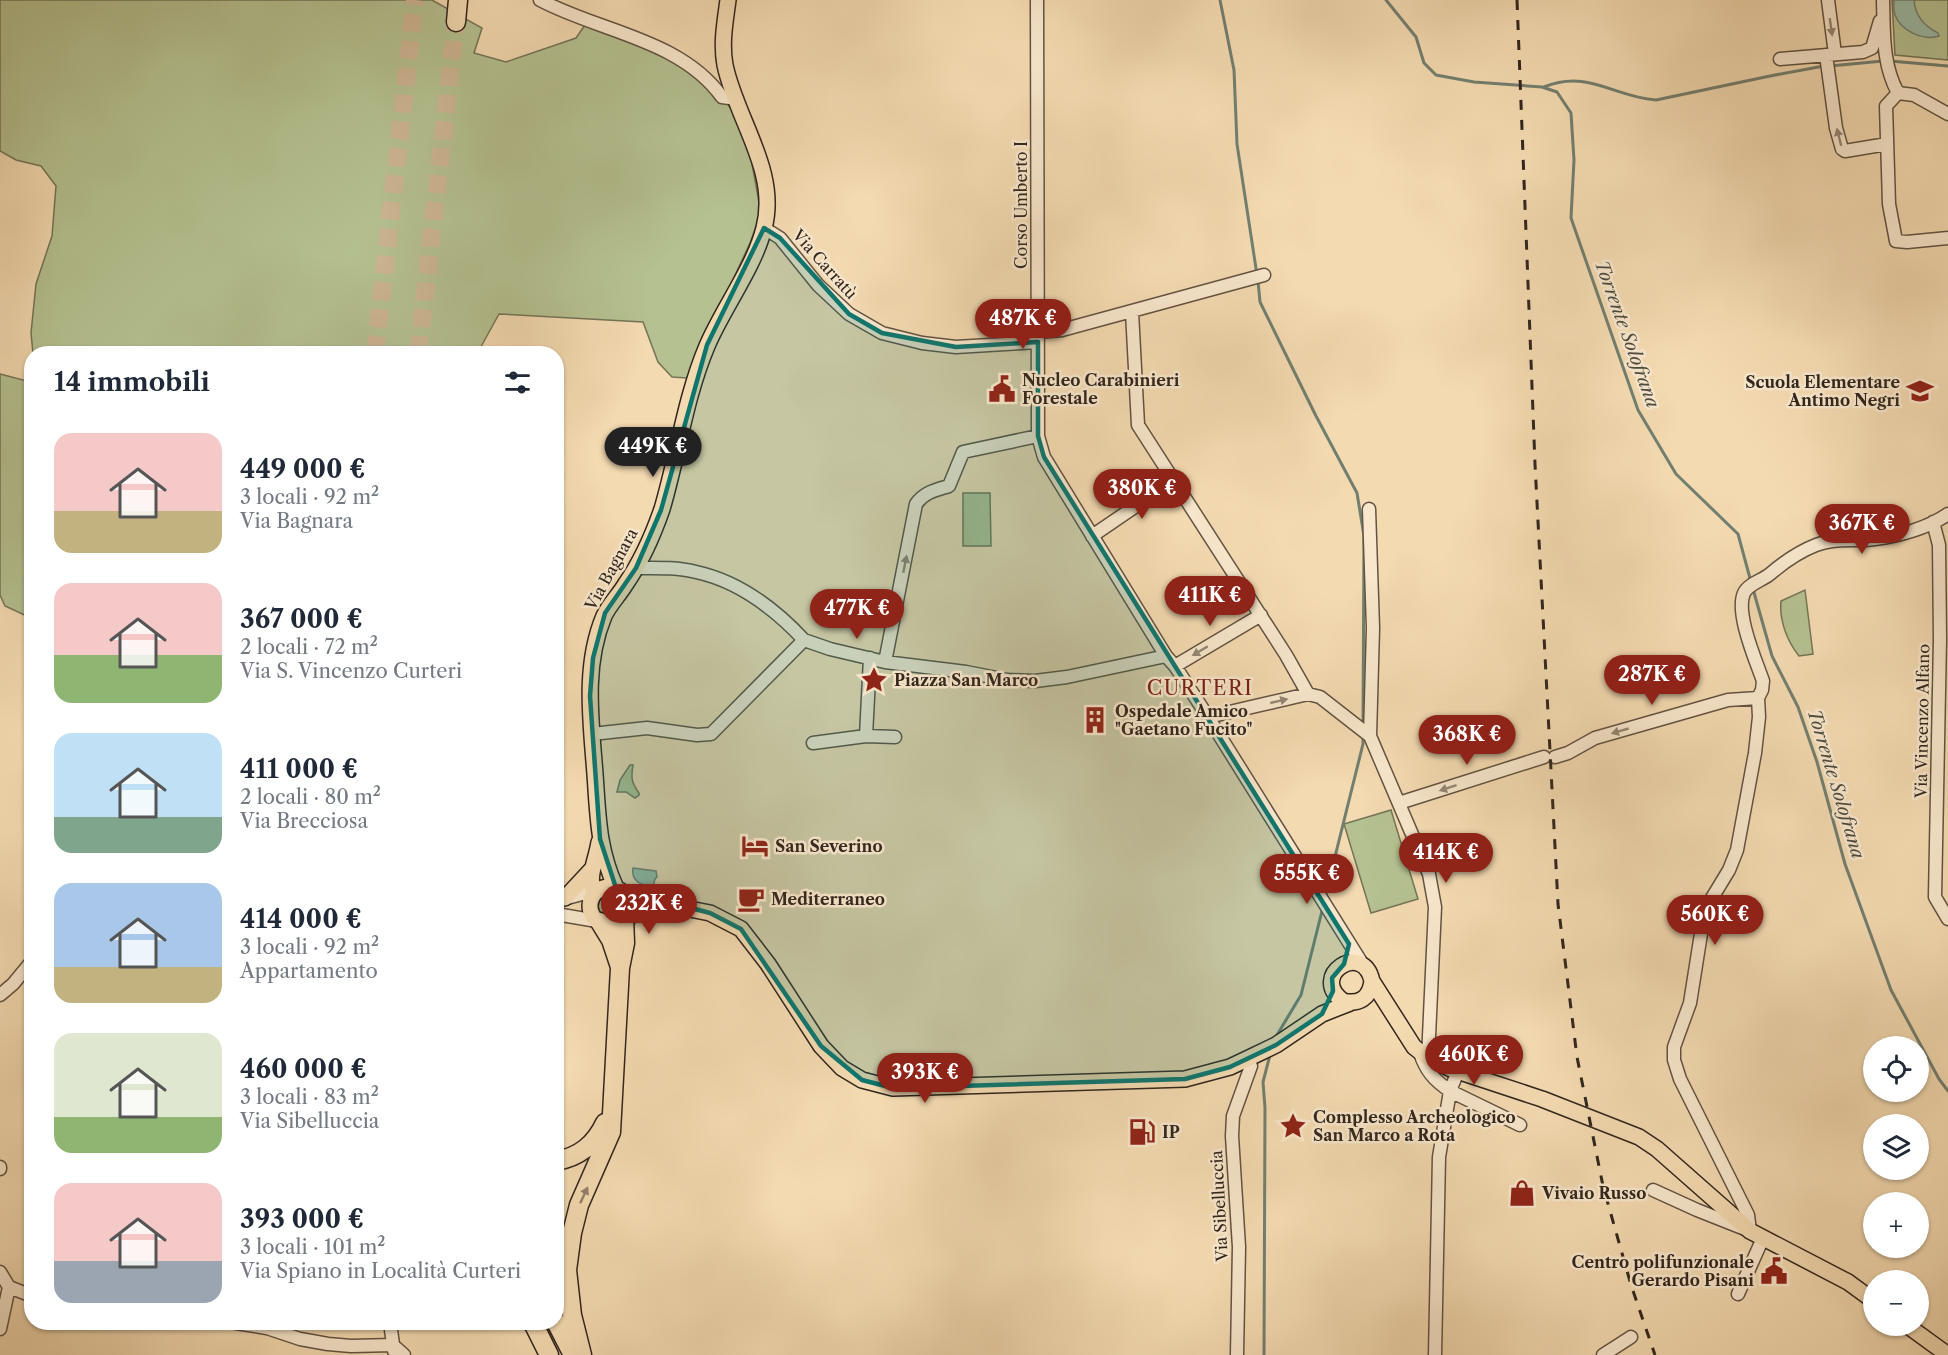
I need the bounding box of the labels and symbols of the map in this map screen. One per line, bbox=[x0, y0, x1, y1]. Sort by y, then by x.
one-way arrow bbox=[1827, 18, 1836, 37]
one-way arrow bbox=[1833, 128, 1843, 147]
street label: Corso Umberto I bbox=[1011, 141, 1031, 269]
street label: Via Carratù bbox=[788, 224, 862, 303]
water label: Torrente Solofrana bbox=[1590, 257, 1664, 411]
pin: 487K € bbox=[974, 299, 1072, 350]
place label: Nucleo Carabinieri Forestale bbox=[1022, 370, 1180, 408]
place label: Scuola Elementare Antimo Negri bbox=[1745, 372, 1900, 410]
public building icon: Nucleo Carabinieri Forestale bbox=[987, 374, 1017, 404]
school or university icon: Scuola Elementare Antimo Negri bbox=[1905, 376, 1935, 406]
pin: 449K € bbox=[604, 427, 702, 478]
pin: 380K € bbox=[1093, 469, 1191, 520]
pin: 367K € bbox=[1813, 504, 1911, 555]
street label: Via Bagnara bbox=[580, 524, 642, 614]
one-way arrow bbox=[901, 554, 910, 573]
pin: 411K € bbox=[1161, 576, 1259, 627]
pin: 477K € bbox=[808, 589, 906, 640]
street label: Via Vincenzo Alfano bbox=[1911, 643, 1933, 799]
one-way arrow bbox=[1191, 646, 1208, 656]
pin: 287K € bbox=[1603, 655, 1701, 706]
place icon: Piazza San Marco bbox=[859, 665, 889, 695]
place label: Piazza San Marco bbox=[894, 670, 1038, 690]
district label: CURTERI bbox=[1147, 676, 1253, 700]
one-way arrow bbox=[1269, 696, 1288, 705]
place label: Ospedale Amico "Gaetano Fucito" bbox=[1115, 701, 1252, 739]
building icon: Ospedale Amico "Gaetano Fucito" bbox=[1080, 705, 1110, 735]
water label: Torrente Solofrana bbox=[1803, 706, 1869, 862]
pin: 368K € bbox=[1418, 715, 1516, 766]
one-way arrow bbox=[1611, 727, 1629, 736]
one-way arrow bbox=[1439, 784, 1457, 793]
hotel icon: San Severino bbox=[740, 831, 770, 861]
pin: 414K € bbox=[1397, 833, 1495, 884]
place label: San Severino bbox=[775, 836, 883, 856]
pin: 555K € bbox=[1258, 854, 1356, 905]
pin: 232K € bbox=[600, 884, 698, 935]
cafe icon: Mediterraneo bbox=[736, 884, 766, 914]
place label: Mediterraneo bbox=[771, 889, 885, 909]
pin: 560K € bbox=[1666, 895, 1764, 946]
pin: 460K € bbox=[1425, 1035, 1523, 1086]
pin: 393K € bbox=[876, 1053, 974, 1104]
place label: Complesso Archeologico San Marco a Rota bbox=[1313, 1107, 1516, 1145]
place icon: Complesso Archeologico San Marco a Rota bbox=[1278, 1111, 1308, 1141]
fuel station icon: IP bbox=[1127, 1117, 1157, 1147]
place label: IP bbox=[1162, 1122, 1180, 1142]
street label: Via Sibelluccia bbox=[1206, 1149, 1232, 1263]
shop icon: Vivaio Russo bbox=[1507, 1178, 1537, 1208]
place label: Vivaio Russo bbox=[1541, 1183, 1646, 1203]
one-way arrow bbox=[579, 1187, 588, 1204]
place label: Centro polifunzionale Gerardo Pisani bbox=[1572, 1252, 1754, 1290]
public building icon: Centro polifunzionale Gerardo Pisani bbox=[1759, 1256, 1789, 1286]

